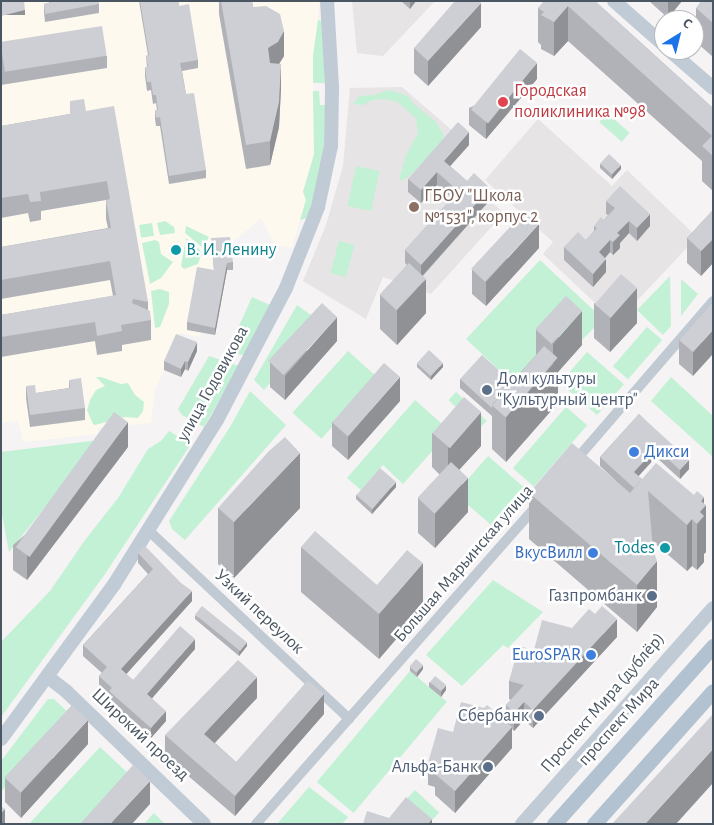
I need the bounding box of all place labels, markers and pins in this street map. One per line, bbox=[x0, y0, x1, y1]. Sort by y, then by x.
place label: Городская поликлиника №98 bbox=[514, 81, 646, 124]
marker: Городская поликлиника №98 bbox=[496, 95, 510, 109]
place label: ГБОУ "Школа №1531", корпус 2 bbox=[424, 186, 538, 228]
marker: ГБОУ "Школа №1531", корпус 2 bbox=[408, 201, 420, 213]
place label: В. И. Ленину bbox=[186, 239, 276, 261]
marker: В. И. Ленину bbox=[170, 244, 182, 256]
place label: Дом культуры "Культурный центр" bbox=[497, 369, 638, 412]
marker: Дом культуры "Культурный центр" bbox=[481, 384, 493, 396]
place label: Дикси bbox=[644, 441, 689, 463]
marker: Дикси bbox=[628, 446, 640, 458]
place label: Todes bbox=[614, 537, 655, 559]
place label: ВкусВилл bbox=[514, 542, 583, 564]
marker: Todes bbox=[659, 542, 671, 554]
marker: ВкусВилл bbox=[587, 547, 599, 559]
place label: Газпромбанк bbox=[548, 585, 642, 607]
marker: Газпромбанк bbox=[646, 590, 658, 602]
place label: EuroSPAR bbox=[512, 644, 581, 666]
marker: EuroSPAR bbox=[585, 649, 597, 661]
place label: Сбербанк bbox=[458, 705, 529, 727]
marker: Сбербанк bbox=[533, 710, 545, 722]
place label: Альфа-Банк bbox=[391, 756, 478, 778]
marker: Альфа-Банк bbox=[482, 761, 494, 773]

